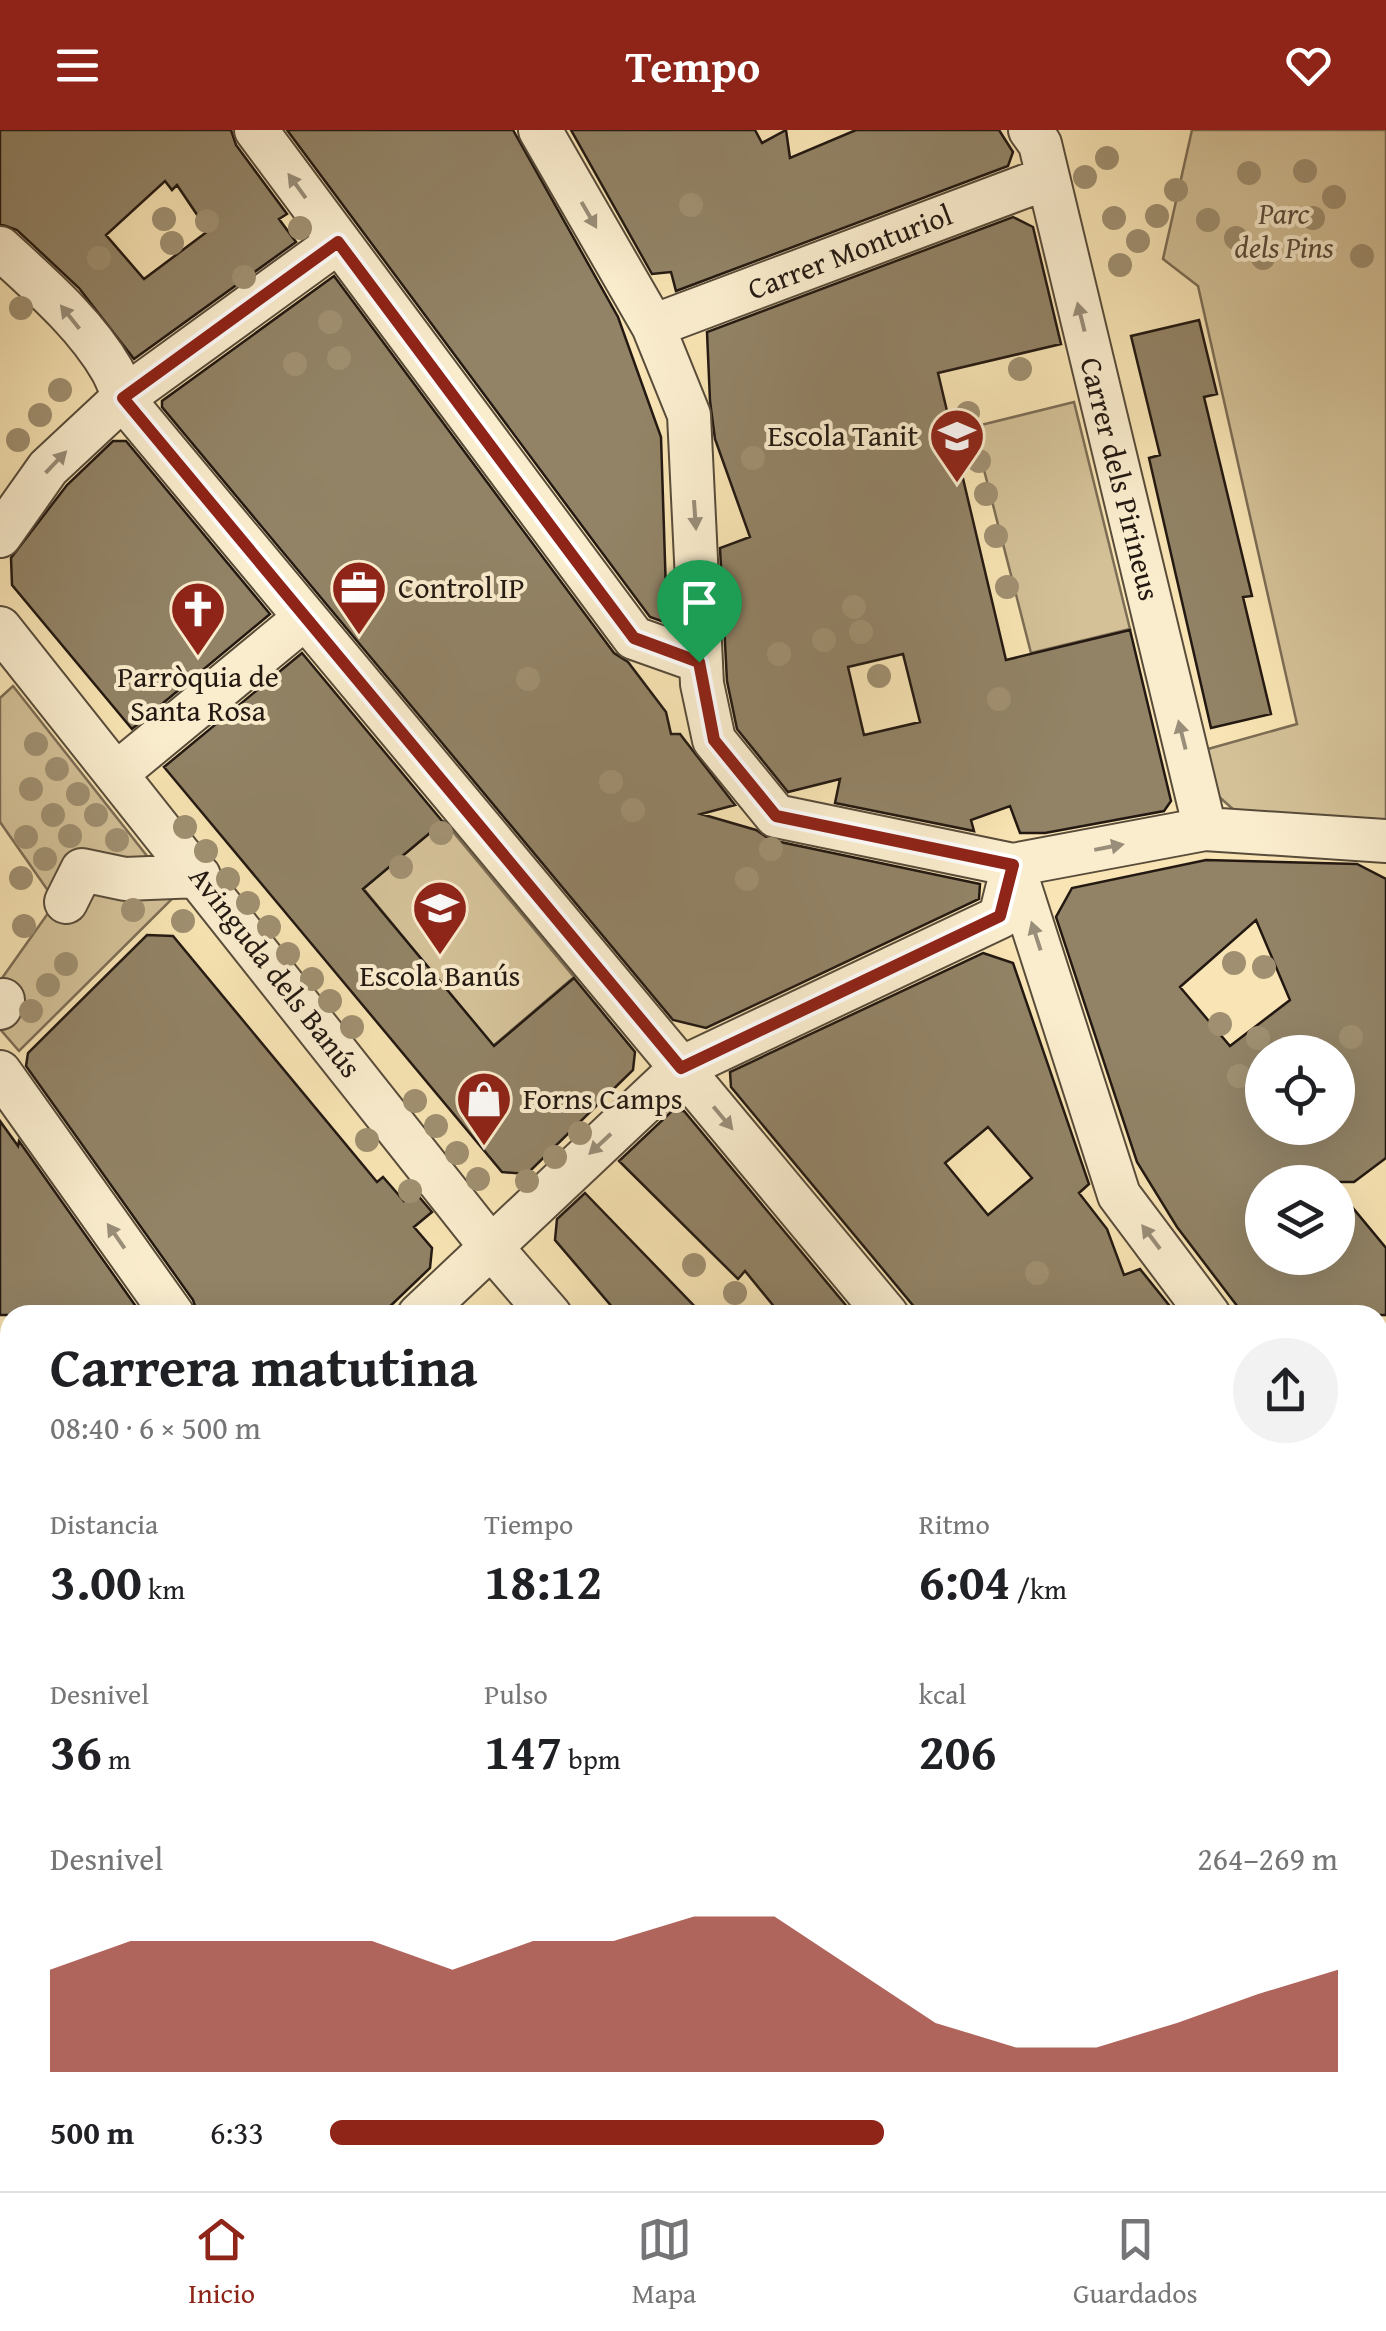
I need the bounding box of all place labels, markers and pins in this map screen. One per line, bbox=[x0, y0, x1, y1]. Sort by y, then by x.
school or university icon: Escola Tanit bbox=[927, 406, 987, 485]
place label: Escola Tanit bbox=[767, 413, 918, 457]
office icon: Control IP bbox=[329, 558, 389, 637]
pin bbox=[657, 560, 742, 663]
place label: Control IP bbox=[398, 565, 525, 609]
church icon: Parròquia de Santa Rosa bbox=[168, 579, 228, 658]
place label: Parròquia de Santa Rosa bbox=[117, 654, 279, 732]
school or university icon: Escola Banús bbox=[410, 878, 470, 957]
place label: Escola Banús bbox=[359, 953, 521, 997]
shop icon: Forns Camps bbox=[454, 1069, 514, 1148]
place label: Forns Camps bbox=[523, 1076, 683, 1120]

